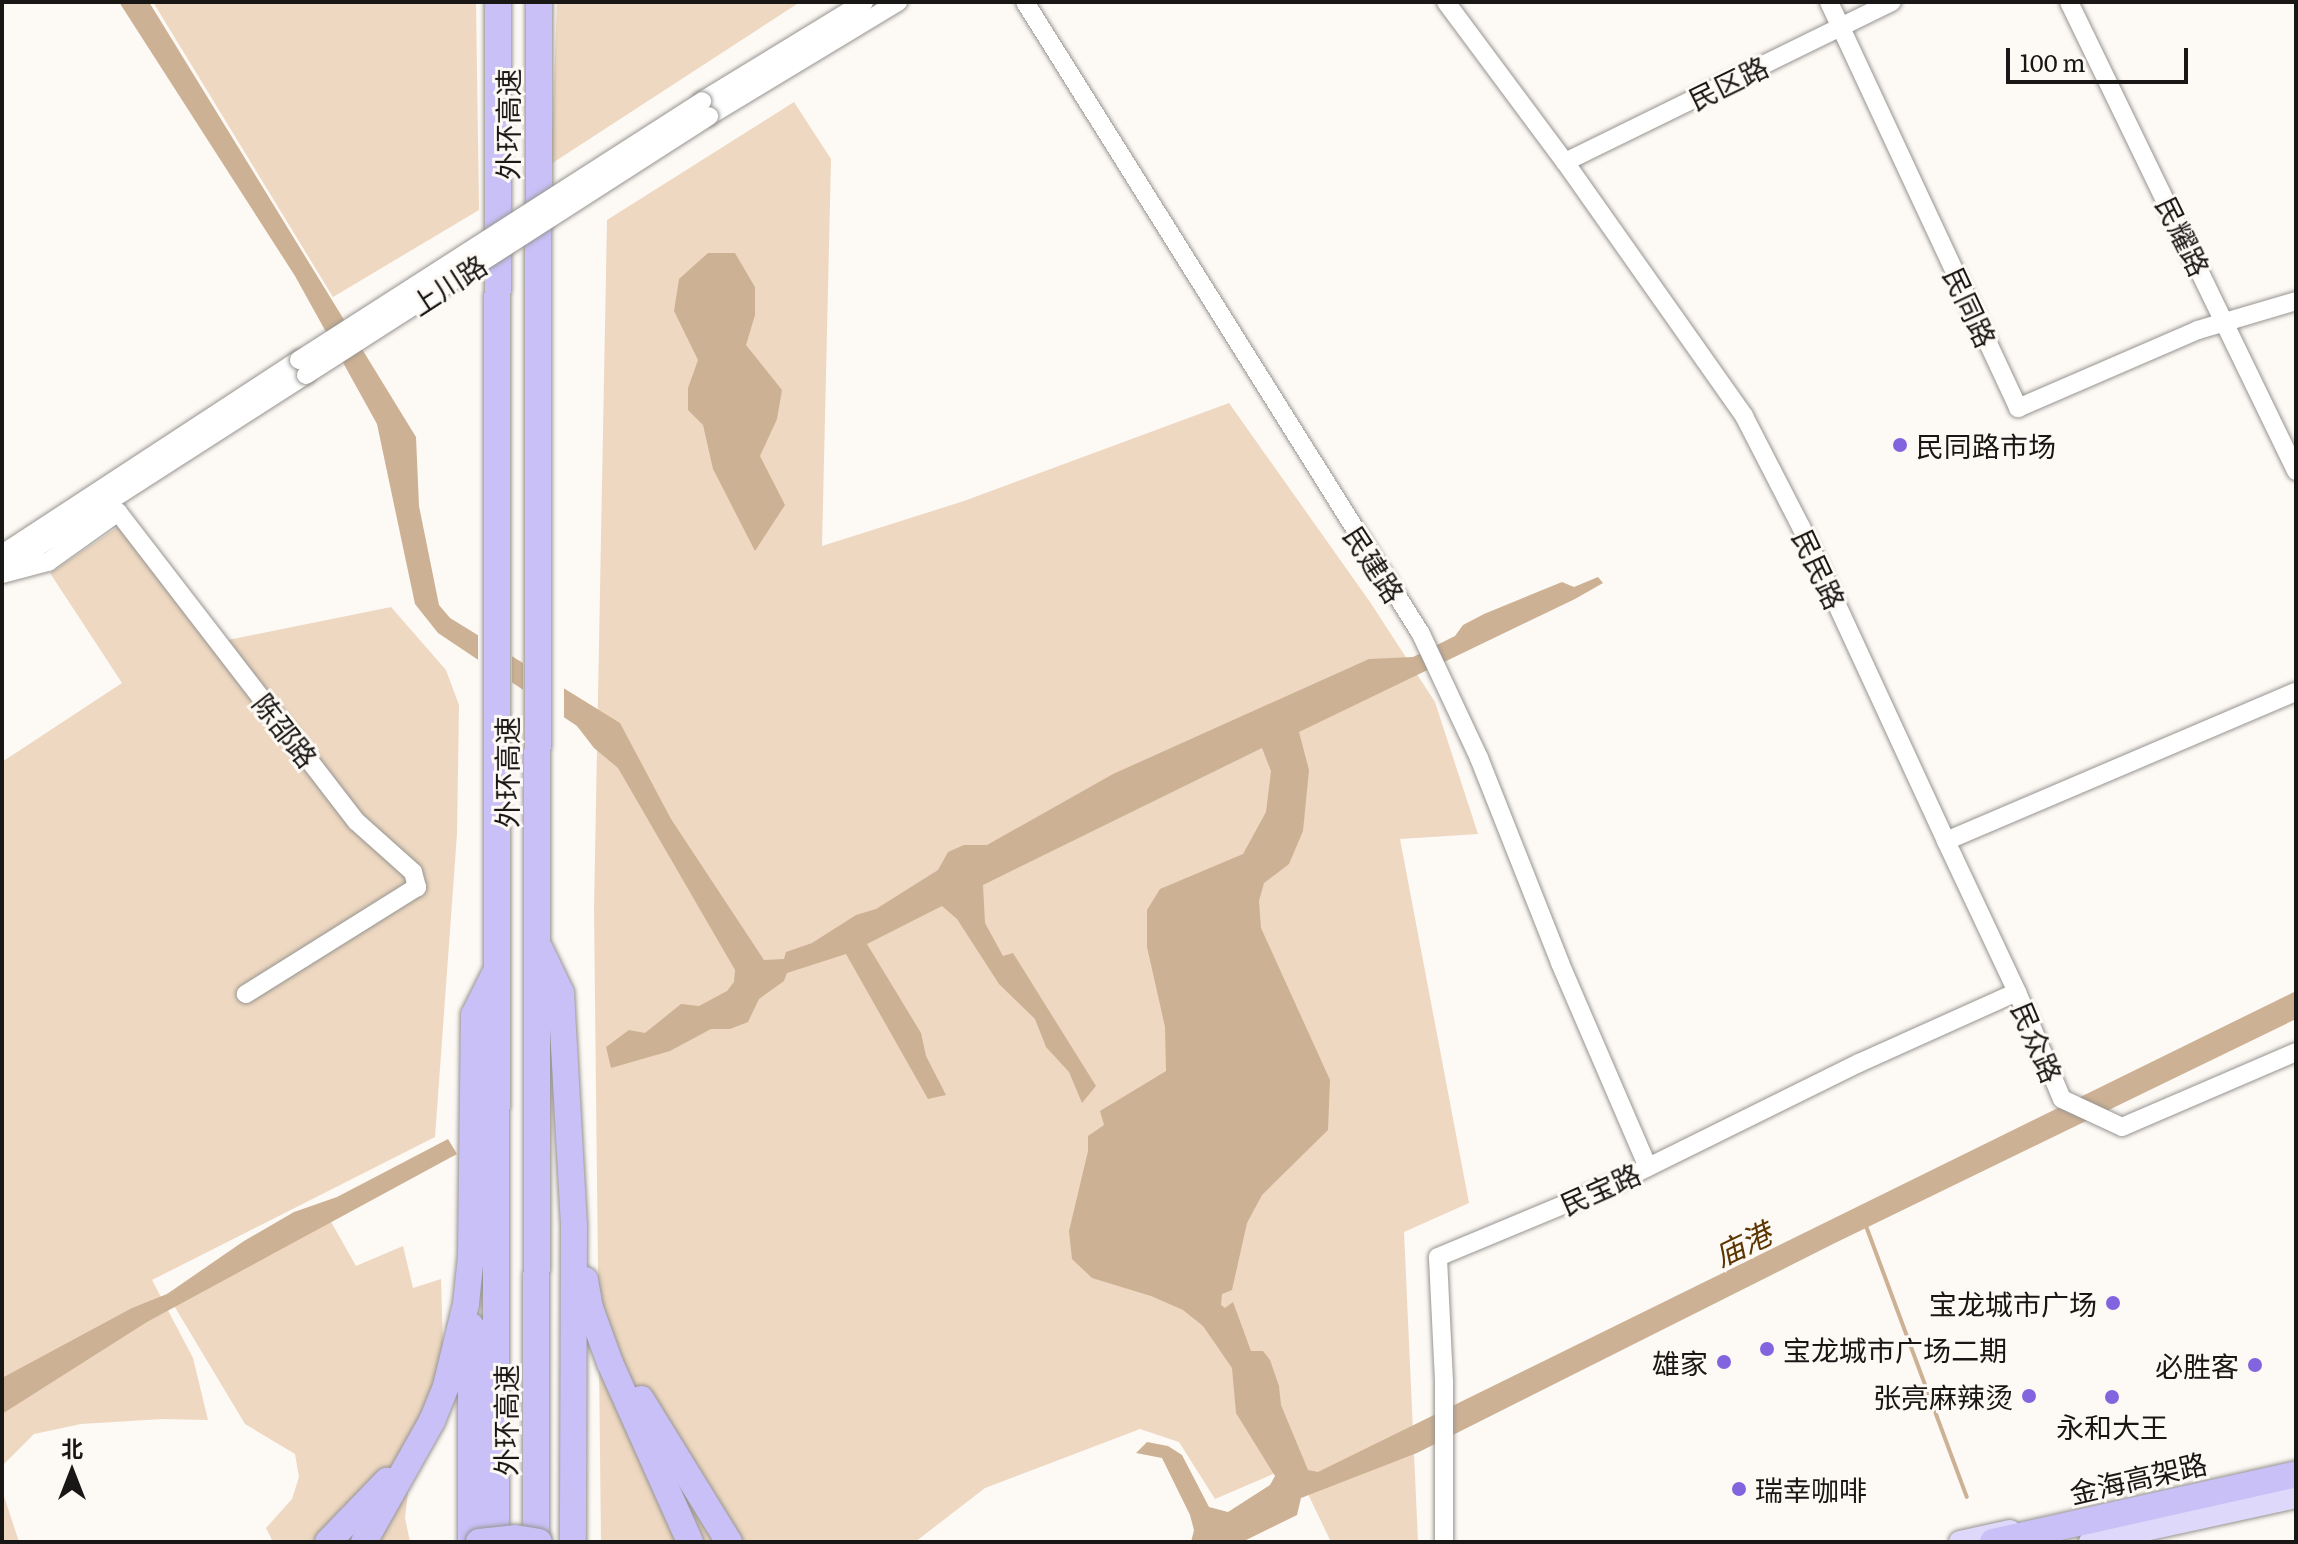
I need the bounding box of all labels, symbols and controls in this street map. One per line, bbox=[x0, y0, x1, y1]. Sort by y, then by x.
scale bar bbox=[2010, 32, 2192, 82]
text: 100 m bbox=[2020, 44, 2086, 79]
street label: 民区路 bbox=[1683, 48, 1773, 116]
street label: 外环高速 bbox=[490, 68, 524, 180]
street label: 民耀路 bbox=[2150, 191, 2218, 281]
street label: 上川路 bbox=[404, 247, 492, 321]
street label: 民同路 bbox=[1938, 262, 2004, 352]
place label: 民同路市场 bbox=[1916, 428, 2056, 462]
marker: 民同路市场 bbox=[1891, 436, 1909, 454]
street label: 民建路 bbox=[1338, 520, 1412, 608]
street label: 民民路 bbox=[1787, 524, 1853, 614]
street label: 陈邵路 bbox=[247, 687, 325, 773]
street label: 外环高速 bbox=[489, 716, 523, 828]
street label: 民众路 bbox=[2006, 997, 2070, 1087]
street label: 民宝路 bbox=[1555, 1156, 1645, 1220]
water label: 庙港 bbox=[1707, 1214, 1777, 1272]
place label: 宝龙城市广场 bbox=[1929, 1286, 2097, 1320]
marker: 宝龙城市广场 bbox=[2104, 1294, 2122, 1312]
place label: 宝龙城市广场二期 bbox=[1783, 1332, 2007, 1366]
marker: 宝龙城市广场二期 bbox=[1758, 1340, 1776, 1358]
place label: 雄家 bbox=[1652, 1345, 1708, 1379]
place label: 必胜客 bbox=[2155, 1348, 2239, 1382]
marker: 雄家 bbox=[1715, 1353, 1733, 1371]
marker: 必胜客 bbox=[2246, 1356, 2264, 1374]
street label: 外环高速 bbox=[488, 1364, 522, 1476]
place label: 张亮麻辣烫 bbox=[1873, 1379, 2013, 1413]
marker: 张亮麻辣烫 bbox=[2020, 1387, 2038, 1405]
marker: 永和大王 bbox=[2103, 1388, 2121, 1406]
place label: 永和大王 bbox=[2056, 1409, 2168, 1443]
text: 北 bbox=[61, 1431, 83, 1464]
north arrow bbox=[32, 1432, 112, 1512]
street label: 金海高架路 bbox=[2066, 1445, 2210, 1509]
place label: 瑞幸咖啡 bbox=[1755, 1472, 1867, 1506]
marker: 瑞幸咖啡 bbox=[1730, 1480, 1748, 1498]

